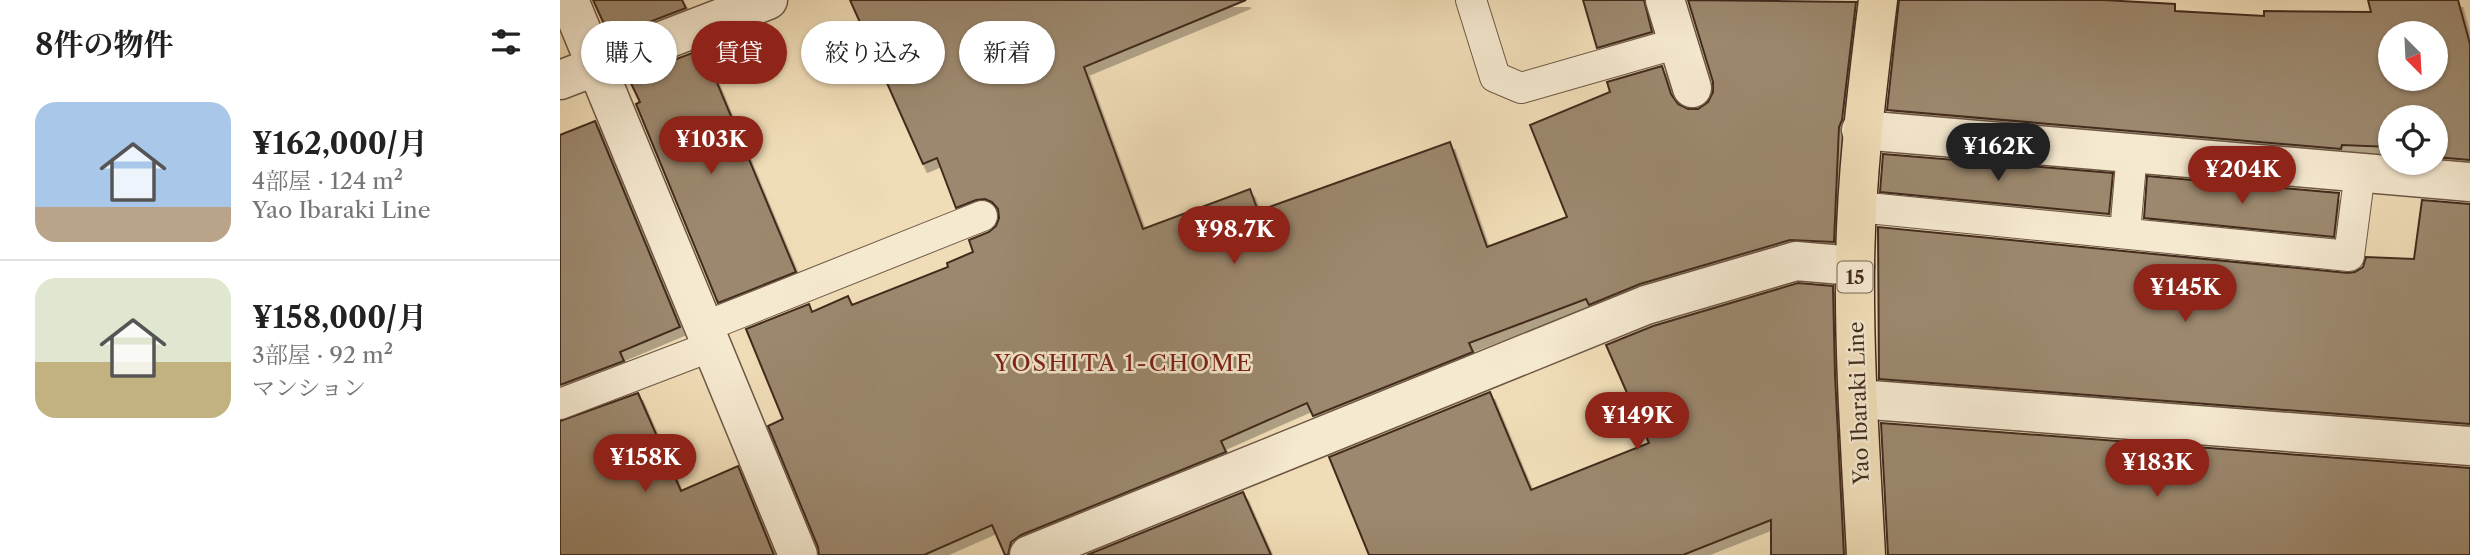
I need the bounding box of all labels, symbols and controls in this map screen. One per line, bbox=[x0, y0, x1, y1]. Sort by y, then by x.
chip: 購入 bbox=[581, 21, 677, 84]
chip: 賃貸 bbox=[691, 21, 787, 84]
chip: 絞り込み bbox=[801, 21, 945, 84]
chip: 新着 bbox=[959, 21, 1055, 84]
north arrow bbox=[2378, 21, 2448, 91]
map controls bbox=[2378, 21, 2448, 175]
icon: filters bbox=[487, 23, 525, 61]
text: 8件の物件 bbox=[35, 26, 173, 63]
button: locate bbox=[2378, 105, 2448, 175]
pin: ¥103K bbox=[662, 116, 760, 176]
pin: ¥162K bbox=[1949, 124, 2047, 183]
text: ¥162,000/月 bbox=[252, 125, 428, 162]
text: ¥103K bbox=[675, 125, 747, 153]
icon: home bbox=[91, 130, 175, 214]
text: ¥162K bbox=[1962, 132, 2034, 160]
pin: ¥204K bbox=[2193, 146, 2291, 206]
text: ¥204K bbox=[2204, 155, 2280, 183]
text: 4部屋 · 124 m² bbox=[252, 167, 403, 195]
text: Yao Ibaraki Line bbox=[252, 196, 431, 224]
pin: ¥98.7K bbox=[1177, 206, 1291, 266]
text: ¥98.7K bbox=[1194, 215, 1274, 243]
road number: 15 bbox=[1838, 262, 1872, 292]
pin: ¥145K bbox=[2136, 264, 2234, 324]
text: ¥145K bbox=[2150, 273, 2220, 301]
text: ¥158,000/月 bbox=[252, 299, 427, 336]
icon: home bbox=[91, 306, 175, 390]
street label: Yao Ibaraki Line bbox=[1843, 321, 1874, 486]
text: 3部屋 · 92 m² bbox=[252, 341, 393, 369]
district label: YOSHITA 1-CHOME bbox=[993, 349, 1254, 377]
text: マンション bbox=[252, 374, 366, 402]
pin: ¥149K bbox=[1588, 392, 1686, 452]
text: ¥149K bbox=[1601, 401, 1673, 429]
pin: ¥158K bbox=[596, 434, 694, 494]
pin: ¥183K bbox=[2108, 440, 2206, 499]
text: ¥158K bbox=[609, 443, 681, 471]
text: ¥183K bbox=[2121, 448, 2193, 476]

